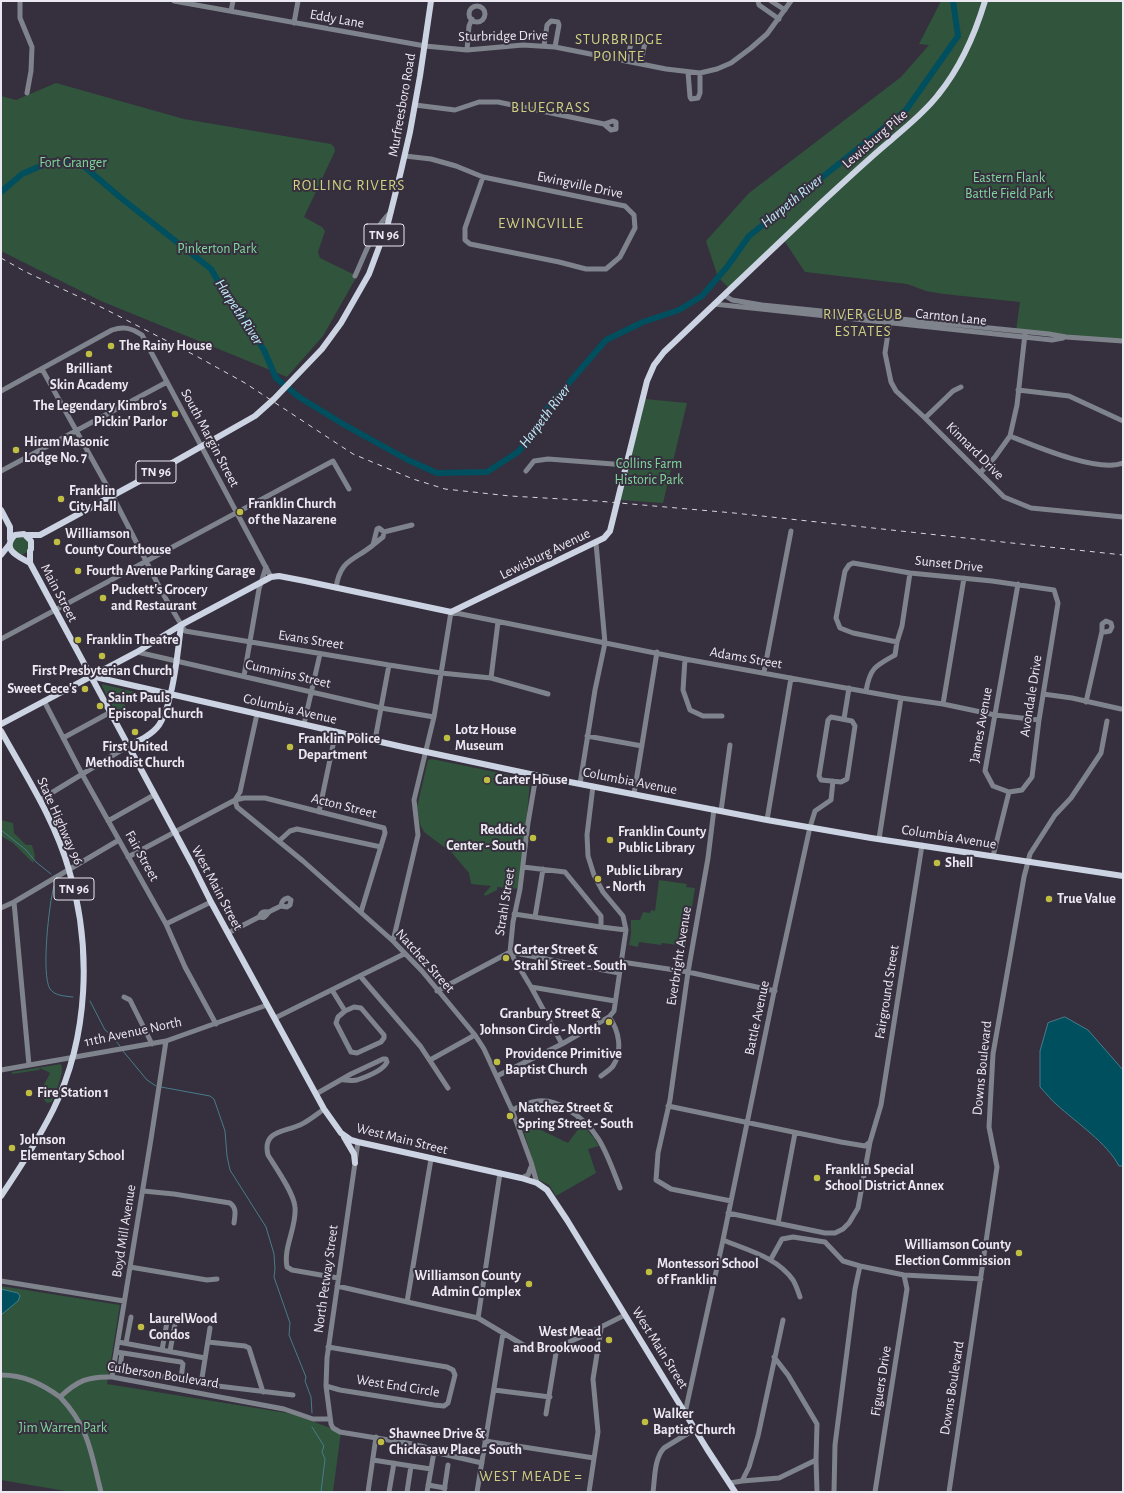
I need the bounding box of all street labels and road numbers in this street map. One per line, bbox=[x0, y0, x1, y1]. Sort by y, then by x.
street label: Eddy Lane bbox=[308, 6, 366, 32]
street label: Sturbridge Drive bbox=[458, 27, 548, 45]
street label: Murfreesboro Road bbox=[385, 52, 419, 158]
street label: Lewisburg Pike bbox=[839, 106, 911, 172]
street label: Ewingville Drive bbox=[536, 168, 624, 202]
road number: TN 96 bbox=[364, 224, 404, 246]
street label: Carnton Lane bbox=[914, 305, 988, 329]
street label: South Margin Street bbox=[177, 386, 243, 490]
street label: Kinnard Drive bbox=[943, 419, 1007, 483]
road number: TN 96 bbox=[136, 461, 176, 483]
street label: Lewisburg Avenue bbox=[497, 525, 593, 583]
street label: Sunset Drive bbox=[914, 552, 984, 576]
street label: Main Street bbox=[37, 561, 81, 625]
street label: Evans Street bbox=[277, 627, 345, 653]
street label: Adams Street bbox=[709, 643, 783, 673]
street label: Avondale Drive bbox=[1016, 654, 1046, 738]
street label: Cummins Street bbox=[244, 656, 332, 692]
street label: James Avenue bbox=[966, 686, 996, 764]
street label: Columbia Avenue bbox=[241, 690, 339, 728]
street label: Columbia Avenue bbox=[581, 764, 679, 798]
street label: State Highway 96 bbox=[33, 775, 87, 867]
street label: Acton Street bbox=[310, 790, 378, 822]
street label: Columbia Avenue bbox=[900, 821, 998, 853]
street label: Fair Street bbox=[121, 828, 163, 884]
street label: West Main Street bbox=[188, 843, 246, 933]
street label: Strahl Street bbox=[491, 867, 519, 937]
road number: TN 96 bbox=[54, 878, 94, 900]
street label: Everbright Avenue bbox=[663, 905, 695, 1007]
street label: Natchez Street bbox=[392, 926, 458, 996]
street label: Fairground Street bbox=[871, 944, 903, 1040]
street label: Battle Avenue bbox=[741, 979, 773, 1057]
street label: 11th Avenue North bbox=[83, 1013, 183, 1051]
street label: Downs Boulevard bbox=[969, 1020, 995, 1116]
street label: West Main Street bbox=[355, 1120, 449, 1158]
street label: Boyd Mill Avenue bbox=[108, 1183, 140, 1279]
street label: North Petway Street bbox=[310, 1224, 342, 1334]
street label: West Main Street bbox=[628, 1304, 692, 1392]
street label: Downs Boulevard bbox=[936, 1340, 968, 1436]
street label: Figuers Drive bbox=[867, 1345, 895, 1417]
street label: Culberson Boulevard bbox=[106, 1358, 220, 1392]
street label: West End Circle bbox=[355, 1371, 441, 1401]

